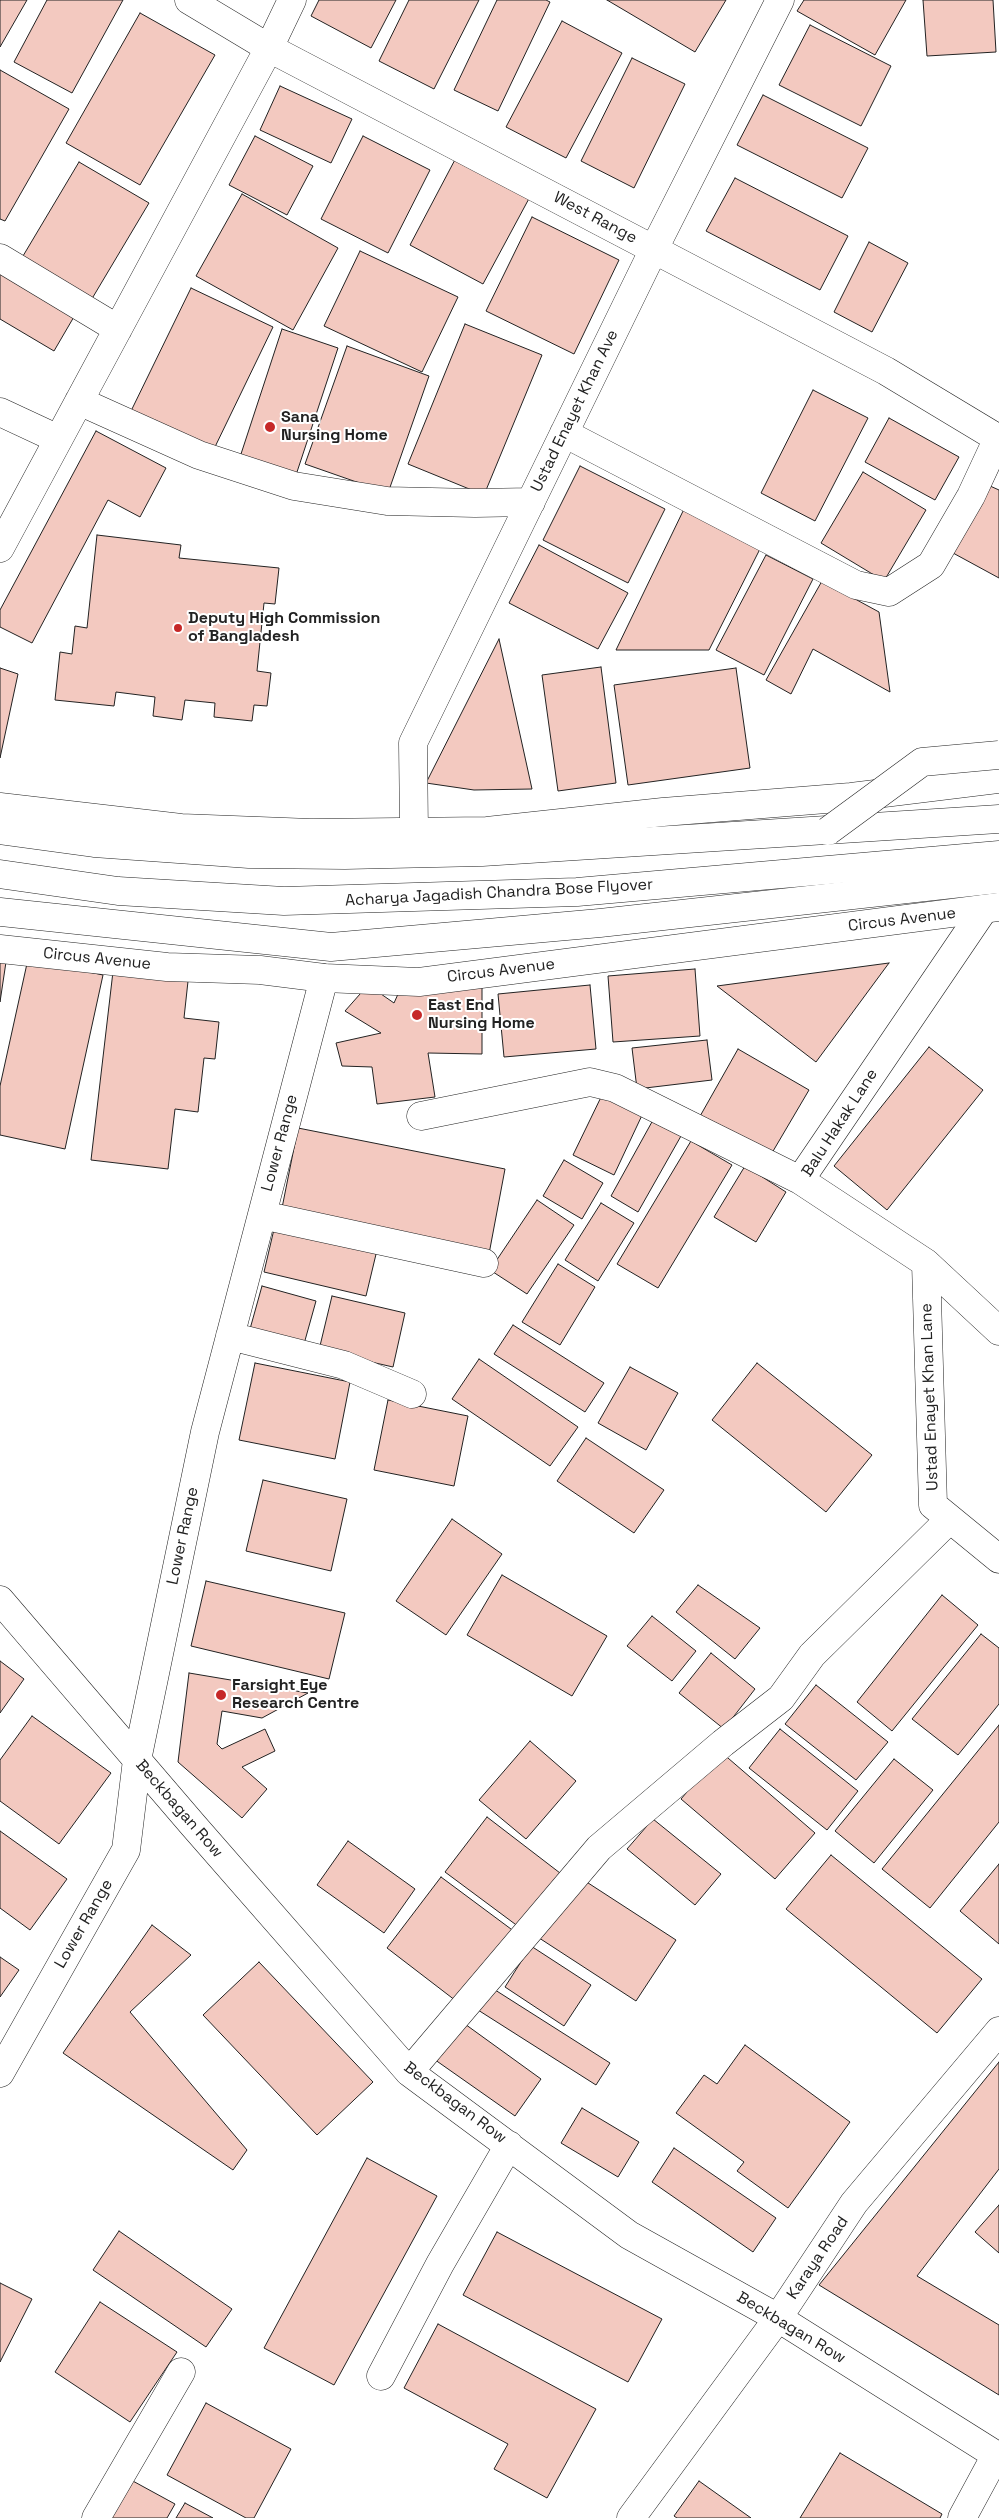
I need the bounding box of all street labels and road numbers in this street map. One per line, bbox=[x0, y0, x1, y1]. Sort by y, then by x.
street label: West Range bbox=[550, 188, 640, 248]
street label: Ustad Enayet Khan Ave bbox=[527, 327, 623, 495]
street label: Acharya Jagadish Chandra Bose Flyover bbox=[345, 875, 653, 911]
street label: Circus Avenue bbox=[847, 904, 957, 936]
street label: Circus Avenue bbox=[42, 944, 152, 974]
street label: Circus Avenue bbox=[446, 955, 556, 987]
street label: Balu Hakak Lane bbox=[798, 1065, 882, 1181]
street label: Lower Range bbox=[258, 1092, 302, 1194]
street label: Ustad Enayet Khan Lane bbox=[917, 1303, 943, 1491]
street label: Lower Range bbox=[163, 1485, 203, 1587]
street label: Beckbagan Row bbox=[131, 1756, 227, 1862]
street label: Lower Range bbox=[51, 1876, 117, 1972]
street label: Beckbagan Row bbox=[400, 2058, 510, 2148]
street label: Karaya Road bbox=[783, 2213, 853, 2303]
street label: Beckbagan Row bbox=[733, 2288, 849, 2368]

